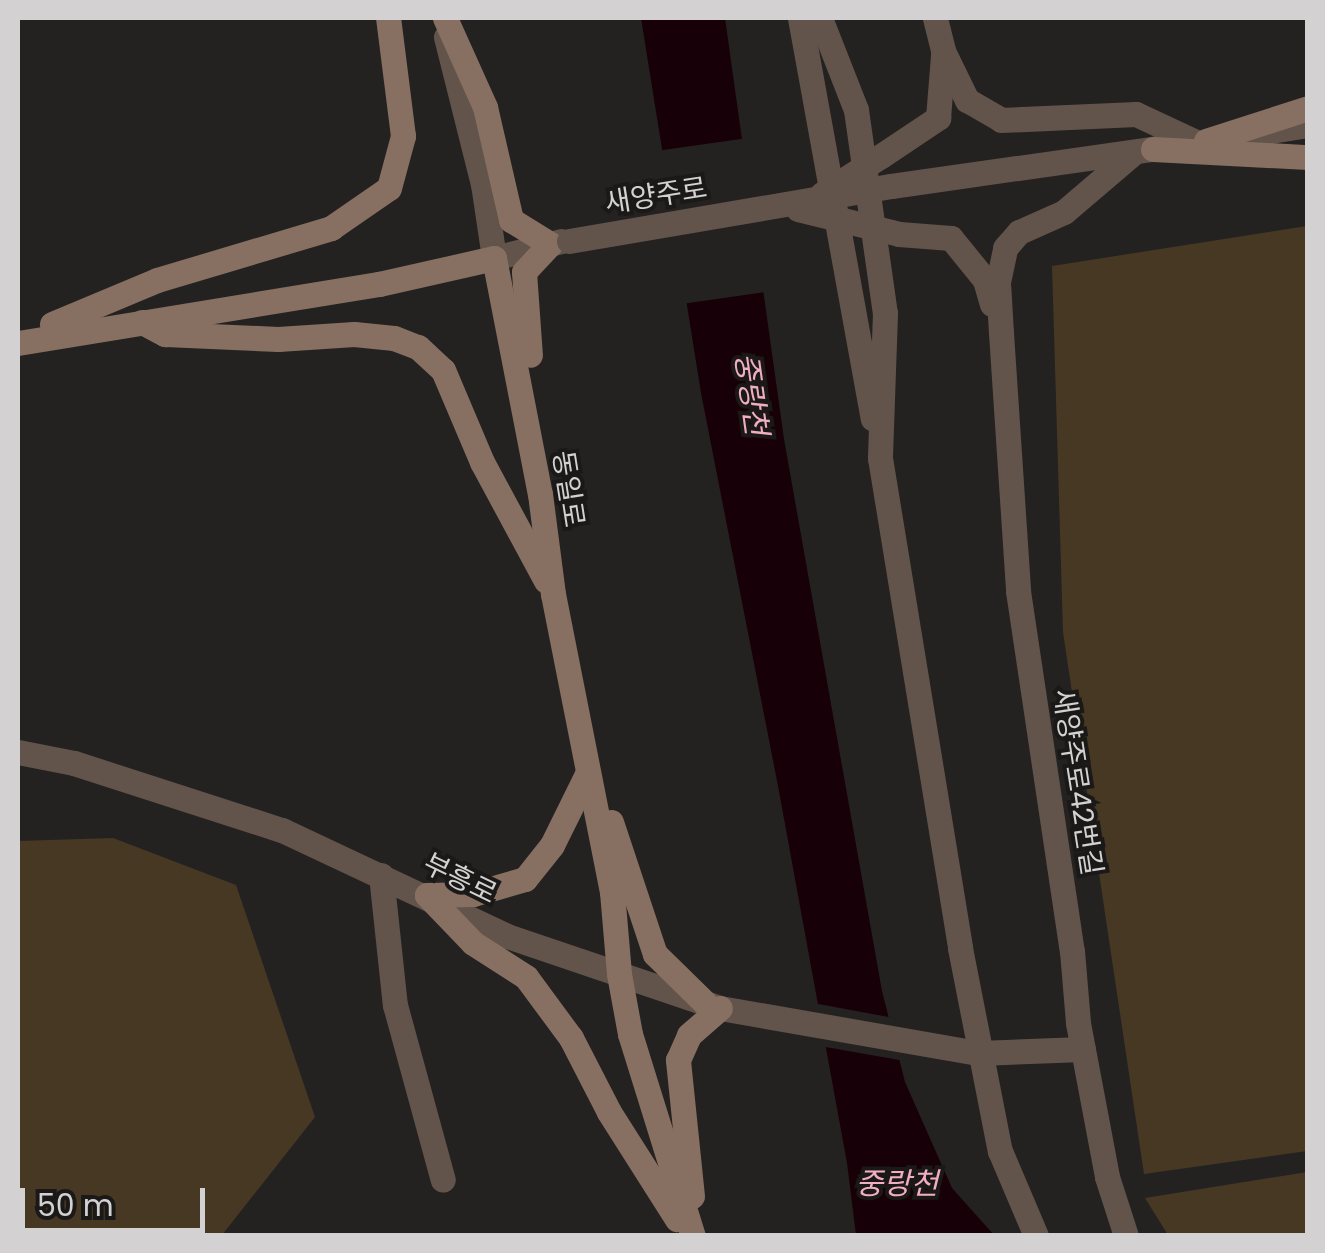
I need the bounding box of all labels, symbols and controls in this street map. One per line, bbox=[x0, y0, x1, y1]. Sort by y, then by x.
street label: 새양주로 bbox=[602, 171, 710, 221]
water label: 중랑천 bbox=[727, 350, 775, 438]
street label: 동일로 bbox=[545, 448, 591, 530]
street label: 새양주로42번길 bbox=[1046, 686, 1108, 878]
street label: 부흥로 bbox=[418, 847, 502, 911]
water label: 중랑천 bbox=[856, 1166, 938, 1202]
scale bar bbox=[25, 1168, 210, 1230]
text: 50 m bbox=[37, 1184, 114, 1227]

